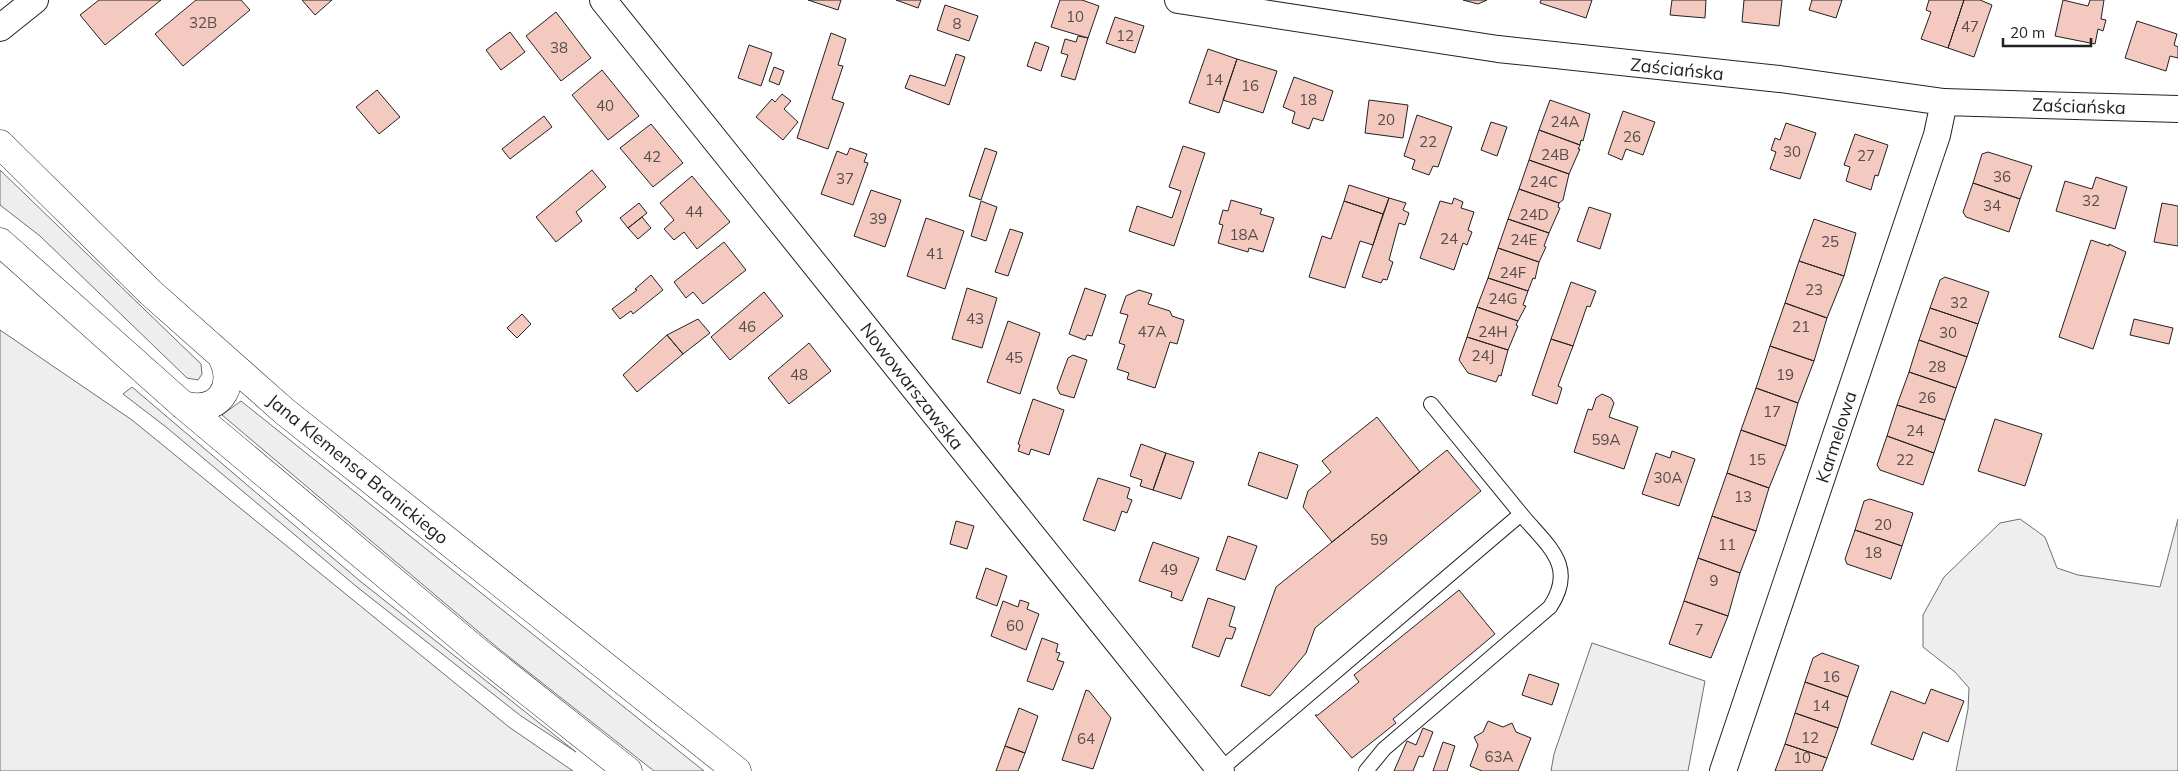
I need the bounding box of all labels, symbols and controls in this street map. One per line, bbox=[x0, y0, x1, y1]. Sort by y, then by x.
house number: 10 bbox=[1066, 7, 1084, 26]
house number: 32B bbox=[189, 13, 217, 32]
house number: 8 bbox=[952, 14, 962, 33]
scale bar bbox=[2003, 15, 2090, 47]
house number: 47 bbox=[1961, 17, 1979, 36]
text: 20 m bbox=[2010, 23, 2045, 42]
house number: 12 bbox=[1116, 26, 1134, 45]
house number: 38 bbox=[550, 38, 568, 57]
street label: Zaściańska bbox=[1629, 53, 1725, 85]
house number: 14 bbox=[1205, 70, 1223, 89]
house number: 16 bbox=[1241, 76, 1259, 95]
house number: 18 bbox=[1299, 90, 1317, 109]
street label: Zaściańska bbox=[2032, 93, 2126, 119]
house number: 40 bbox=[596, 96, 614, 115]
house number: 20 bbox=[1377, 110, 1395, 129]
house number: 24A bbox=[1550, 112, 1580, 131]
house number: 26 bbox=[1623, 127, 1641, 146]
house number: 22 bbox=[1419, 132, 1437, 151]
house number: 30 bbox=[1783, 142, 1801, 161]
house number: 24B bbox=[1541, 145, 1569, 164]
house number: 27 bbox=[1857, 146, 1875, 165]
house number: 42 bbox=[643, 147, 661, 166]
house number: 36 bbox=[1993, 167, 2011, 186]
house number: 37 bbox=[836, 169, 854, 188]
house number: 24C bbox=[1530, 172, 1558, 191]
house number: 32 bbox=[2082, 191, 2100, 210]
house number: 34 bbox=[1983, 196, 2001, 215]
house number: 44 bbox=[685, 202, 703, 221]
house number: 24D bbox=[1519, 205, 1549, 224]
house number: 39 bbox=[869, 209, 887, 228]
house number: 18A bbox=[1229, 225, 1259, 244]
house number: 24 bbox=[1440, 229, 1458, 248]
house number: 24E bbox=[1511, 230, 1538, 249]
house number: 25 bbox=[1821, 232, 1839, 251]
house number: 41 bbox=[926, 244, 944, 263]
house number: 24F bbox=[1500, 263, 1526, 282]
house number: 23 bbox=[1805, 280, 1823, 299]
house number: 24G bbox=[1489, 289, 1517, 308]
house number: 32 bbox=[1950, 293, 1968, 312]
house number: 43 bbox=[966, 309, 984, 328]
house number: 46 bbox=[738, 317, 756, 336]
house number: 21 bbox=[1792, 317, 1810, 336]
street label: Nowowarszawska bbox=[855, 318, 969, 454]
house number: 47A bbox=[1137, 322, 1167, 341]
house number: 24H bbox=[1478, 322, 1508, 341]
house number: 30 bbox=[1939, 323, 1957, 342]
house number: 24J bbox=[1472, 346, 1494, 365]
house number: 45 bbox=[1005, 348, 1023, 367]
house number: 28 bbox=[1928, 357, 1946, 376]
house number: 48 bbox=[790, 365, 808, 384]
house number: 19 bbox=[1776, 365, 1794, 384]
street label: Karmelowa bbox=[1810, 388, 1862, 486]
house number: 26 bbox=[1918, 388, 1936, 407]
street label: Jana Klemensa Branickiego bbox=[263, 389, 453, 549]
house number: 17 bbox=[1763, 402, 1781, 421]
house number: 24 bbox=[1906, 421, 1924, 440]
house number: 59A bbox=[1591, 430, 1621, 449]
house number: 15 bbox=[1748, 450, 1766, 469]
house number: 22 bbox=[1896, 450, 1914, 469]
house number: 30A bbox=[1653, 468, 1683, 487]
house number: 13 bbox=[1734, 487, 1752, 506]
house number: 20 bbox=[1874, 515, 1892, 534]
house number: 59 bbox=[1370, 530, 1388, 549]
house number: 11 bbox=[1718, 535, 1736, 554]
house number: 18 bbox=[1864, 543, 1882, 562]
house number: 49 bbox=[1160, 560, 1178, 579]
house number: 9 bbox=[1709, 571, 1719, 590]
house number: 60 bbox=[1006, 616, 1024, 635]
house number: 7 bbox=[1694, 620, 1704, 639]
house number: 16 bbox=[1822, 667, 1840, 686]
house number: 14 bbox=[1812, 696, 1830, 715]
house number: 12 bbox=[1801, 728, 1819, 747]
house number: 64 bbox=[1077, 729, 1095, 748]
house number: 63A bbox=[1484, 747, 1514, 766]
house number: 10 bbox=[1793, 748, 1811, 767]

